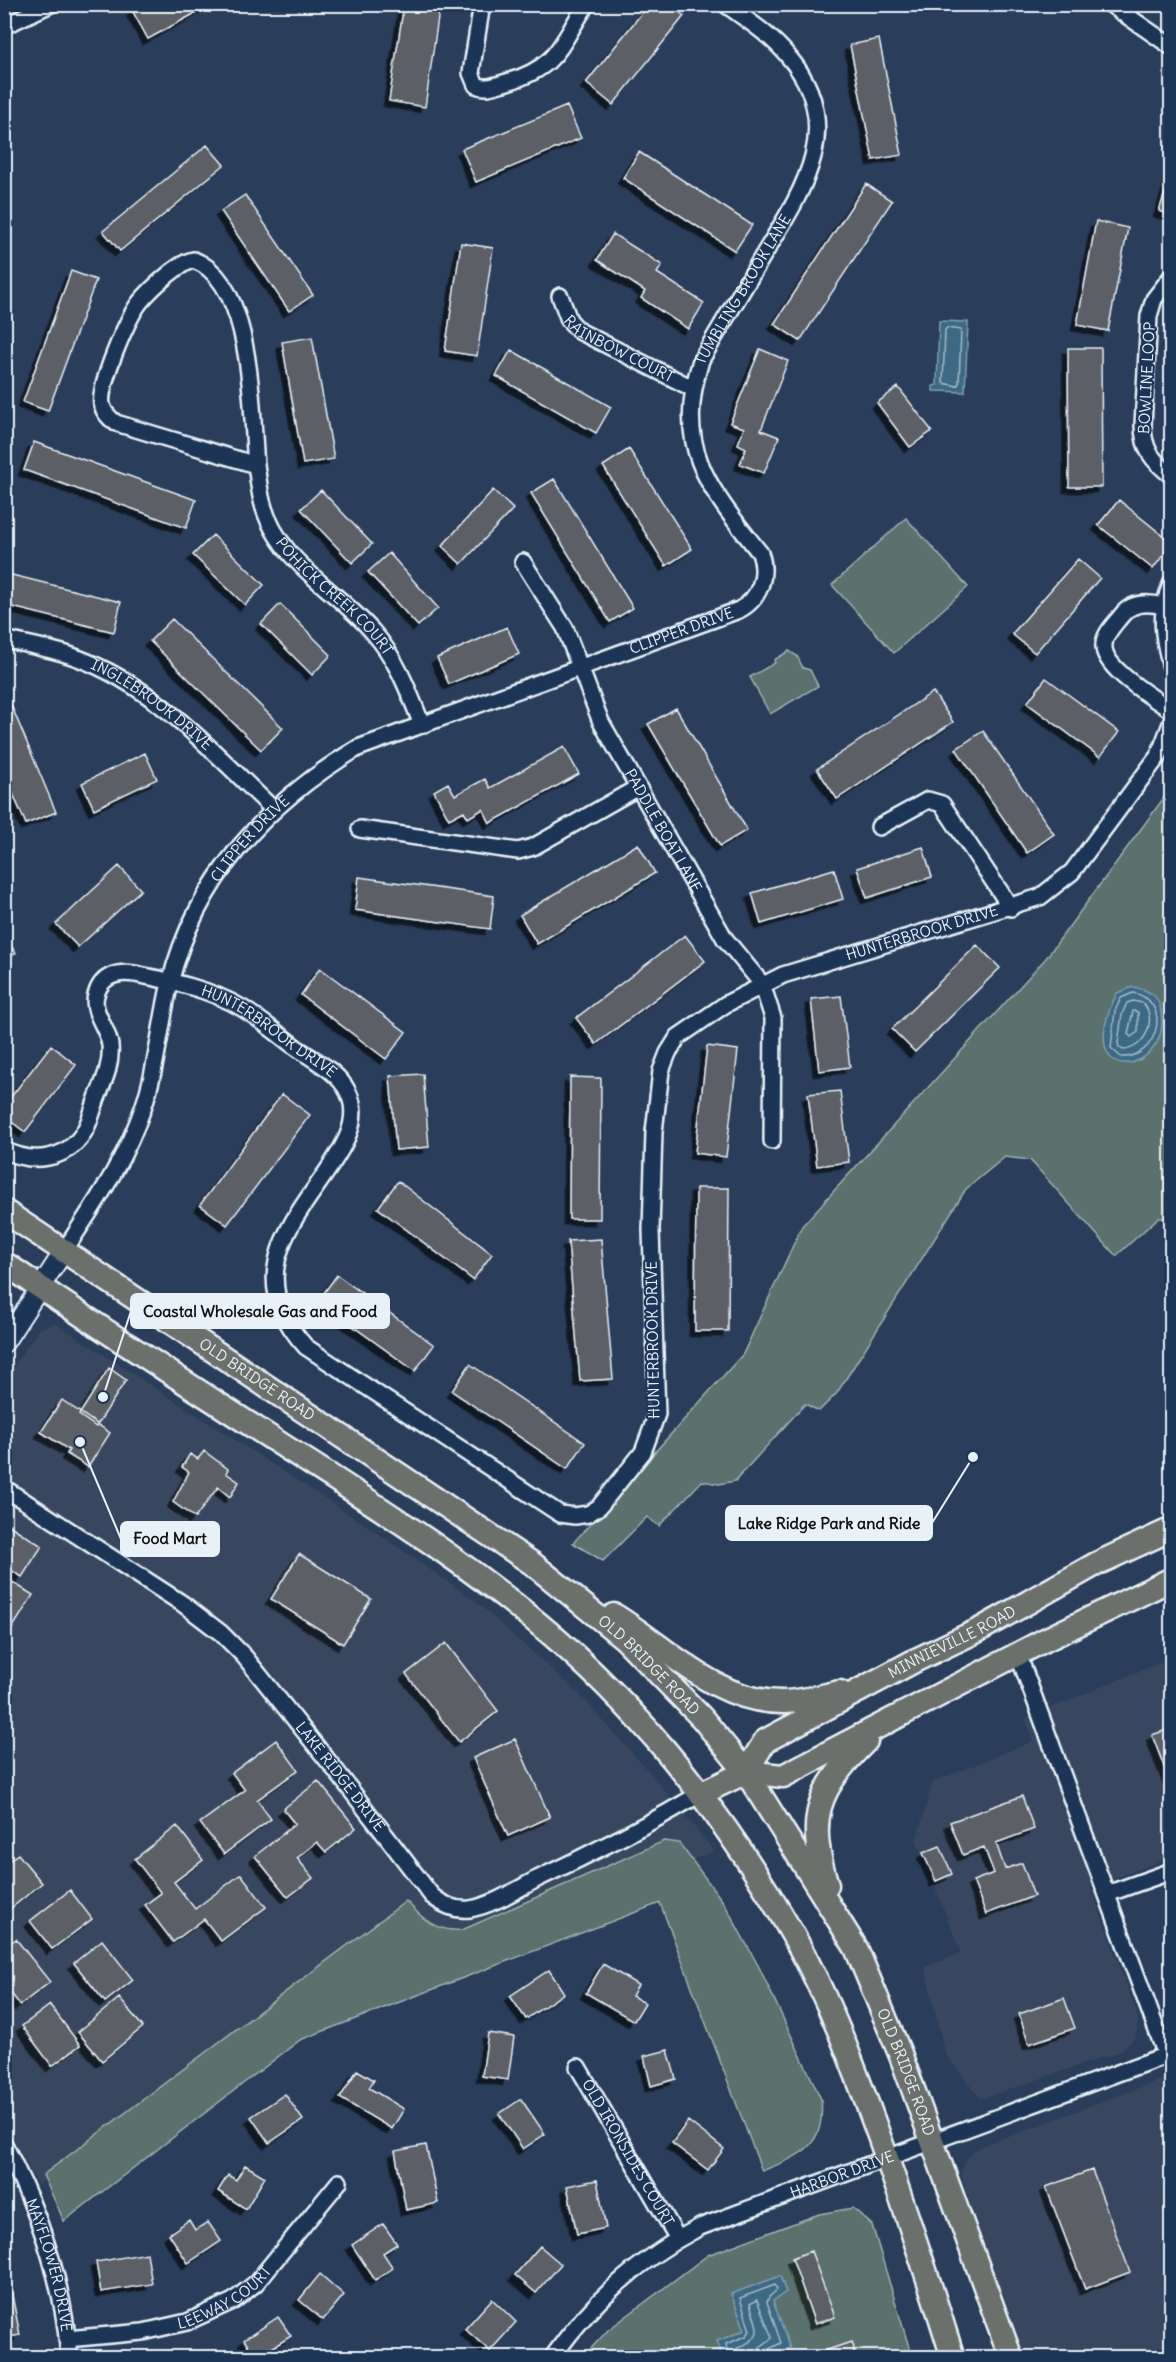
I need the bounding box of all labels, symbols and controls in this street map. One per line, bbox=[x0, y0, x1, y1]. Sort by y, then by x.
street label: TUMBLING BROOK LANE bbox=[690, 211, 795, 367]
street label: RAINBOW COURT bbox=[560, 311, 677, 386]
street label: BOWLINE LOOP bbox=[1134, 321, 1159, 435]
street label: POHICK CREEK COURT bbox=[272, 533, 397, 658]
street label: CLIPPER DRIVE bbox=[627, 603, 736, 658]
street label: INGLEBROOK DRIVE bbox=[88, 655, 216, 754]
street label: PADDLE BOAT LANE bbox=[621, 765, 706, 896]
street label: CLIPPER DRIVE bbox=[206, 791, 293, 885]
street label: HUNTERBROOK DRIVE bbox=[843, 900, 1000, 964]
street label: HUNTERBROOK DRIVE bbox=[199, 981, 341, 1081]
street label: HUNTERBROOK DRIVE bbox=[642, 1261, 663, 1419]
callout: Coastal Wholesale Gas and Food bbox=[131, 1294, 389, 1328]
text: Coastal Wholesale Gas and Food bbox=[143, 1301, 378, 1321]
street label: OLD BRIDGE ROAD bbox=[196, 1334, 319, 1425]
callout: Lake Ridge Park and Ride bbox=[726, 1506, 932, 1540]
text: Lake Ridge Park and Ride bbox=[738, 1513, 921, 1534]
callout: Food Mart bbox=[121, 1522, 219, 1556]
text: Food Mart bbox=[133, 1528, 207, 1548]
street label: MINNIEVILLE ROAD bbox=[885, 1601, 1019, 1682]
street label: OLD BRIDGE ROAD bbox=[594, 1611, 704, 1719]
street label: LAKE RIDGE DRIVE bbox=[292, 1718, 389, 1835]
street label: OLD BRIDGE ROAD bbox=[873, 2005, 939, 2138]
street label: OLD IRONSIDES COURT bbox=[578, 2075, 678, 2229]
street label: HARBOR DRIVE bbox=[787, 2146, 897, 2202]
street label: MAYFLOWER DRIVE bbox=[22, 2196, 76, 2333]
street label: LEEWAY COURT bbox=[175, 2262, 275, 2333]

